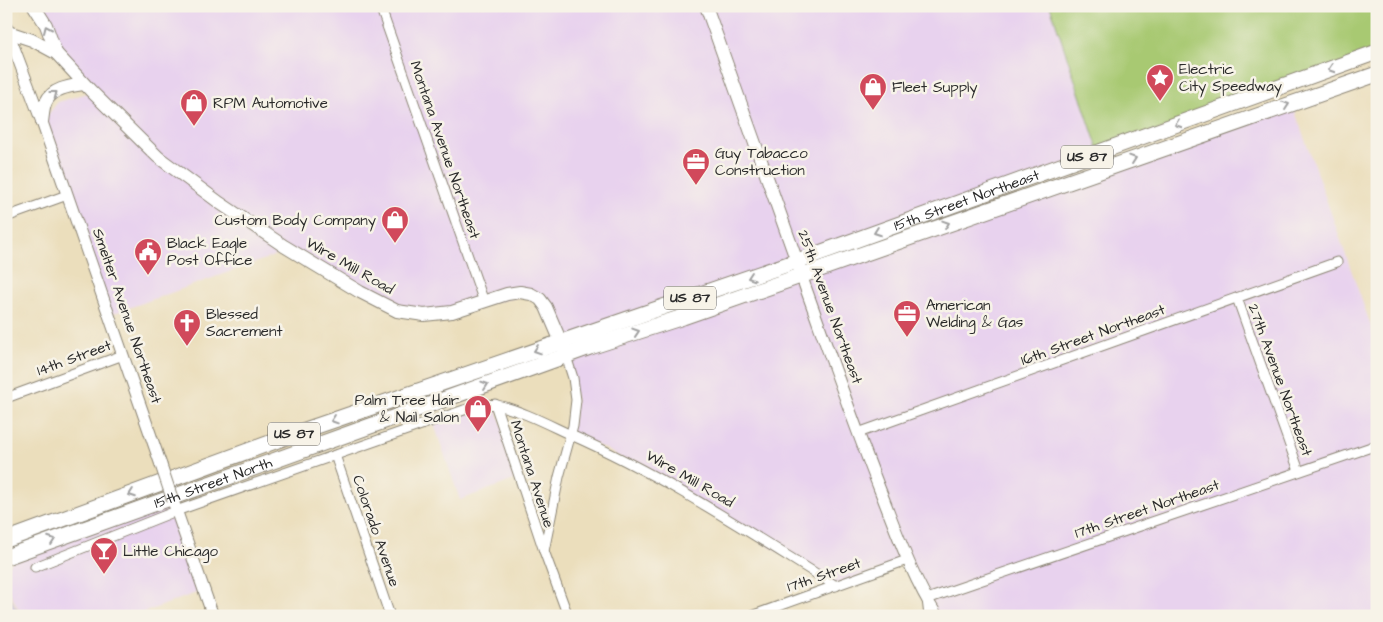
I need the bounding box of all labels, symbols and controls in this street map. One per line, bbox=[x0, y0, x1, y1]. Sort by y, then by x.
one-way arrow bbox=[42, 25, 53, 34]
street label: Montana Avenue Northeast bbox=[405, 58, 485, 242]
place label: Electric City Speedway bbox=[1179, 59, 1282, 98]
place icon: Electric City Speedway bbox=[1145, 63, 1175, 102]
one-way arrow bbox=[1327, 63, 1336, 73]
shop icon: Fleet Supply bbox=[858, 72, 888, 111]
place label: Fleet Supply bbox=[892, 77, 978, 99]
shop icon: RPM Automotive bbox=[179, 88, 209, 127]
one-way arrow bbox=[48, 91, 58, 100]
place label: RPM Automotive bbox=[213, 93, 328, 114]
one-way arrow bbox=[1281, 101, 1290, 111]
one-way arrow bbox=[1174, 118, 1183, 128]
place label: Guy Tabacco Construction bbox=[715, 143, 808, 181]
road number: US 87 bbox=[1061, 146, 1113, 168]
office icon: Guy Tabacco Construction bbox=[681, 147, 711, 186]
one-way arrow bbox=[1128, 155, 1137, 165]
street label: 15th Street Northeast bbox=[891, 164, 1042, 236]
shop icon: Custom Body Company bbox=[380, 205, 410, 244]
place label: Custom Body Company bbox=[215, 210, 376, 232]
one-way arrow bbox=[942, 220, 950, 230]
street label: Smelter Avenue Northeast bbox=[87, 226, 167, 406]
one-way arrow bbox=[873, 226, 882, 236]
street label: 25th Avenue Northeast bbox=[792, 227, 868, 387]
street label: Wire Mill Road bbox=[302, 232, 398, 300]
place label: Black Eagle Post Office bbox=[167, 233, 252, 271]
public building icon: Black Eagle Post Office bbox=[133, 237, 163, 276]
one-way arrow bbox=[747, 271, 755, 281]
road number: US 87 bbox=[664, 286, 716, 310]
place label: American Welding & Gas bbox=[926, 295, 1024, 334]
office icon: American Welding & Gas bbox=[892, 299, 922, 338]
street label: 16th Street Northeast bbox=[1018, 299, 1168, 371]
street label: 27th Avenue Northeast bbox=[1243, 301, 1317, 459]
place label: Blessed Sacrement bbox=[206, 304, 283, 342]
church icon: Blessed Sacrement bbox=[172, 308, 202, 347]
one-way arrow bbox=[631, 328, 640, 338]
street label: 14th Street bbox=[34, 335, 114, 381]
one-way arrow bbox=[533, 344, 542, 354]
one-way arrow bbox=[480, 381, 489, 391]
place label: Palm Tree Hair & Nail Salon bbox=[355, 390, 459, 428]
shop icon: Palm Tree Hair & Nail Salon bbox=[463, 394, 493, 433]
one-way arrow bbox=[330, 415, 339, 425]
street label: Montana Avenue bbox=[505, 418, 559, 530]
road number: US 87 bbox=[268, 422, 320, 446]
street label: Wire Mill Road bbox=[642, 445, 738, 513]
street label: 15th Street North bbox=[151, 451, 275, 513]
street label: Colorado Avenue bbox=[347, 472, 405, 590]
street label: 17th Street Northeast bbox=[1072, 474, 1222, 544]
one-way arrow bbox=[128, 488, 137, 498]
one-way arrow bbox=[47, 536, 56, 546]
bar icon: Little Chicago bbox=[89, 536, 119, 575]
place label: Little Chicago bbox=[123, 541, 218, 563]
street label: 17th Street bbox=[784, 553, 864, 597]

